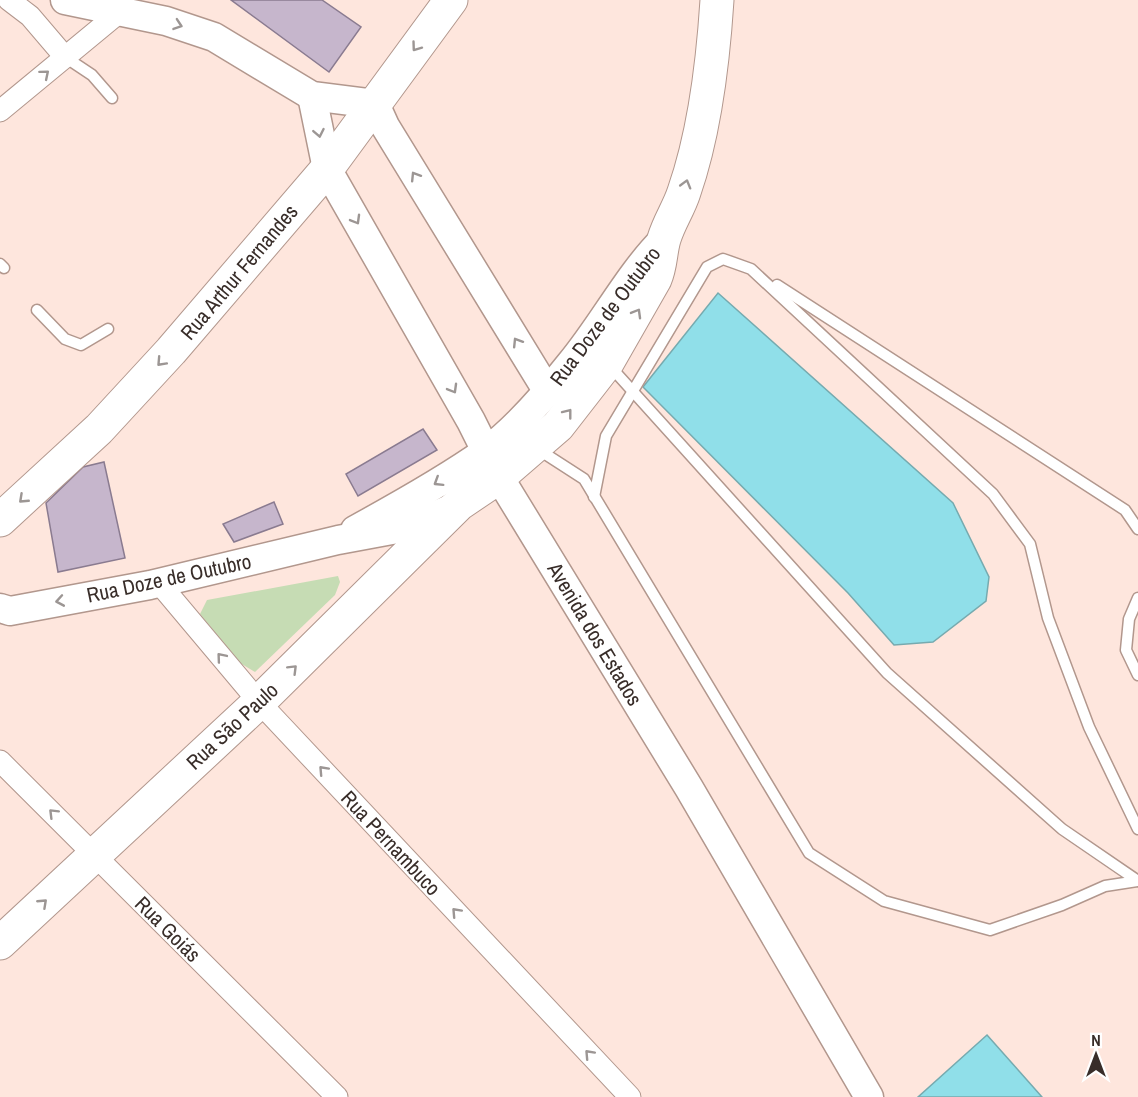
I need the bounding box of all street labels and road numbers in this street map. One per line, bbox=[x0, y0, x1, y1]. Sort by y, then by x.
street label: Rua Arthur Fernandes bbox=[174, 198, 304, 346]
street label: Rua Doze de Outubro bbox=[543, 240, 667, 392]
street label: Rua Doze de Outubro bbox=[84, 546, 254, 610]
street label: Avenida dos Estados bbox=[540, 556, 649, 711]
street label: Rua São Paulo bbox=[180, 676, 284, 776]
street label: Rua Pernambuco bbox=[335, 784, 447, 902]
street label: Rua Goiás bbox=[129, 890, 207, 968]

